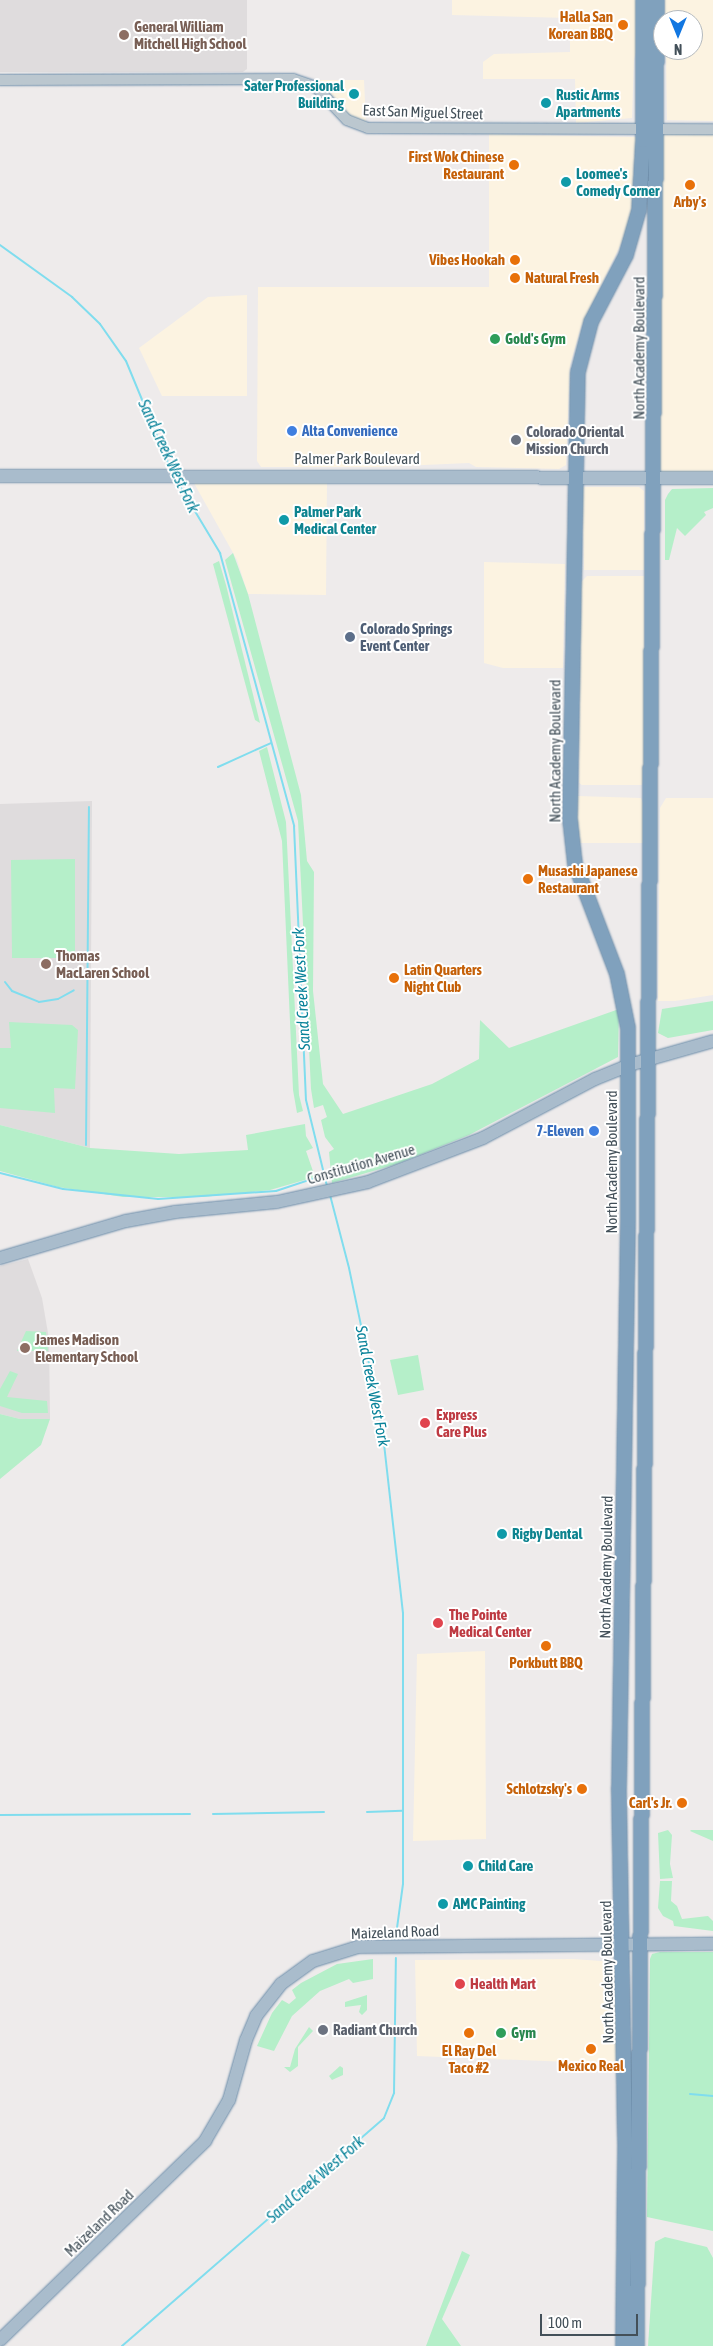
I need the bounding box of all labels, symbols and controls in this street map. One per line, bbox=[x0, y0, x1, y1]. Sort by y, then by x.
place label: Halla San Korean BBQ bbox=[548, 7, 613, 42]
north arrow bbox=[653, 10, 703, 60]
place label: General William Mitchell High School bbox=[134, 17, 246, 52]
marker: Halla San Korean BBQ bbox=[617, 19, 629, 31]
marker: General William Mitchell High School bbox=[118, 29, 130, 41]
text: N bbox=[674, 41, 682, 57]
place label: Sater Professional Building bbox=[244, 76, 344, 111]
place label: Rustic Arms Apartments bbox=[556, 85, 621, 120]
marker: Sater Professional Building bbox=[348, 88, 360, 100]
marker: Rustic Arms Apartments bbox=[540, 97, 552, 109]
street label: East San Miguel Street bbox=[362, 101, 484, 123]
place label: First Wok Chinese Restaurant bbox=[409, 147, 504, 182]
marker: First Wok Chinese Restaurant bbox=[508, 159, 520, 171]
place label: Loomee's Comedy Corner bbox=[576, 164, 659, 199]
marker: Loomee's Comedy Corner bbox=[560, 176, 572, 188]
marker: Arby's bbox=[684, 179, 696, 191]
place label: Arby's bbox=[674, 193, 706, 211]
place label: Vibes Hookah bbox=[429, 251, 505, 269]
marker: Vibes Hookah bbox=[509, 254, 521, 266]
place label: Natural Fresh bbox=[525, 269, 599, 287]
marker: Natural Fresh bbox=[509, 272, 521, 284]
street label: North Academy Boulevard bbox=[630, 276, 648, 420]
place label: Gold's Gym bbox=[505, 330, 566, 348]
marker: Gold's Gym bbox=[489, 333, 501, 345]
water label: Sand Creek West Fork bbox=[134, 396, 204, 516]
place label: Alta Convenience bbox=[302, 422, 398, 440]
place label: Colorado Oriental Mission Church bbox=[526, 422, 624, 457]
marker: Alta Convenience bbox=[286, 425, 298, 437]
marker: Colorado Oriental Mission Church bbox=[510, 434, 522, 446]
street label: Palmer Park Boulevard bbox=[294, 450, 420, 468]
place label: Palmer Park Medical Center bbox=[294, 502, 376, 537]
marker: Palmer Park Medical Center bbox=[278, 514, 290, 526]
place label: Colorado Springs Event Center bbox=[360, 619, 452, 654]
marker: Colorado Springs Event Center bbox=[344, 631, 356, 643]
street label: North Academy Boulevard bbox=[546, 679, 564, 823]
place label: Musashi Japanese Restaurant bbox=[538, 861, 638, 896]
marker: Musashi Japanese Restaurant bbox=[522, 873, 534, 885]
water label: Sand Creek West Fork bbox=[288, 927, 314, 1051]
place label: Thomas MacLaren School bbox=[56, 946, 149, 981]
marker: Thomas MacLaren School bbox=[40, 958, 52, 970]
place label: Latin Quarters Night Club bbox=[404, 960, 482, 995]
marker: Latin Quarters Night Club bbox=[388, 972, 400, 984]
street label: North Academy Boulevard bbox=[603, 1090, 621, 1234]
place label: 7-Eleven bbox=[536, 1122, 584, 1140]
marker: 7-Eleven bbox=[588, 1125, 600, 1137]
street label: Constitution Avenue bbox=[305, 1140, 417, 1188]
water label: Sand Creek West Fork bbox=[352, 1324, 394, 1448]
place label: James Madison Elementary School bbox=[35, 1330, 138, 1365]
marker: James Madison Elementary School bbox=[19, 1342, 31, 1354]
place label: Express Care Plus bbox=[436, 1405, 487, 1440]
marker: Express Care Plus bbox=[418, 1416, 432, 1430]
street label: North Academy Boulevard bbox=[596, 1495, 616, 1639]
place label: Rigby Dental bbox=[512, 1525, 582, 1543]
marker: Rigby Dental bbox=[496, 1528, 508, 1540]
place label: The Pointe Medical Center bbox=[449, 1605, 531, 1640]
marker: The Pointe Medical Center bbox=[431, 1616, 445, 1630]
marker: Porkbutt BBQ bbox=[540, 1640, 552, 1652]
place label: Porkbutt BBQ bbox=[509, 1654, 583, 1672]
place label: Schlotzsky's bbox=[506, 1780, 572, 1798]
marker: Schlotzsky's bbox=[576, 1783, 588, 1795]
place label: Carl's Jr. bbox=[629, 1794, 672, 1812]
marker: Carl's Jr. bbox=[676, 1797, 688, 1809]
place label: Child Care bbox=[478, 1857, 533, 1875]
marker: Child Care bbox=[462, 1860, 474, 1872]
place label: AMC Painting bbox=[453, 1895, 525, 1913]
marker: AMC Painting bbox=[437, 1898, 449, 1910]
street label: North Academy Boulevard bbox=[597, 1900, 617, 2044]
street label: Maizeland Road bbox=[350, 1921, 440, 1943]
place label: Health Mart bbox=[470, 1975, 536, 1993]
marker: Health Mart bbox=[454, 1978, 466, 1990]
place label: Radiant Church bbox=[333, 2021, 417, 2039]
marker: Radiant Church bbox=[317, 2024, 329, 2036]
place label: Gym bbox=[511, 2024, 536, 2042]
marker: El Ray Del Taco #2 bbox=[463, 2027, 475, 2039]
marker: Gym bbox=[495, 2027, 507, 2039]
place label: El Ray Del Taco #2 bbox=[442, 2041, 496, 2076]
marker: Mexico Real bbox=[585, 2043, 597, 2055]
place label: Mexico Real bbox=[558, 2057, 624, 2075]
water label: Sand Creek West Fork bbox=[262, 2131, 368, 2227]
street label: Maizeland Road bbox=[61, 2186, 137, 2260]
scale bar bbox=[543, 2304, 640, 2336]
text: 100 m bbox=[548, 2314, 582, 2331]

